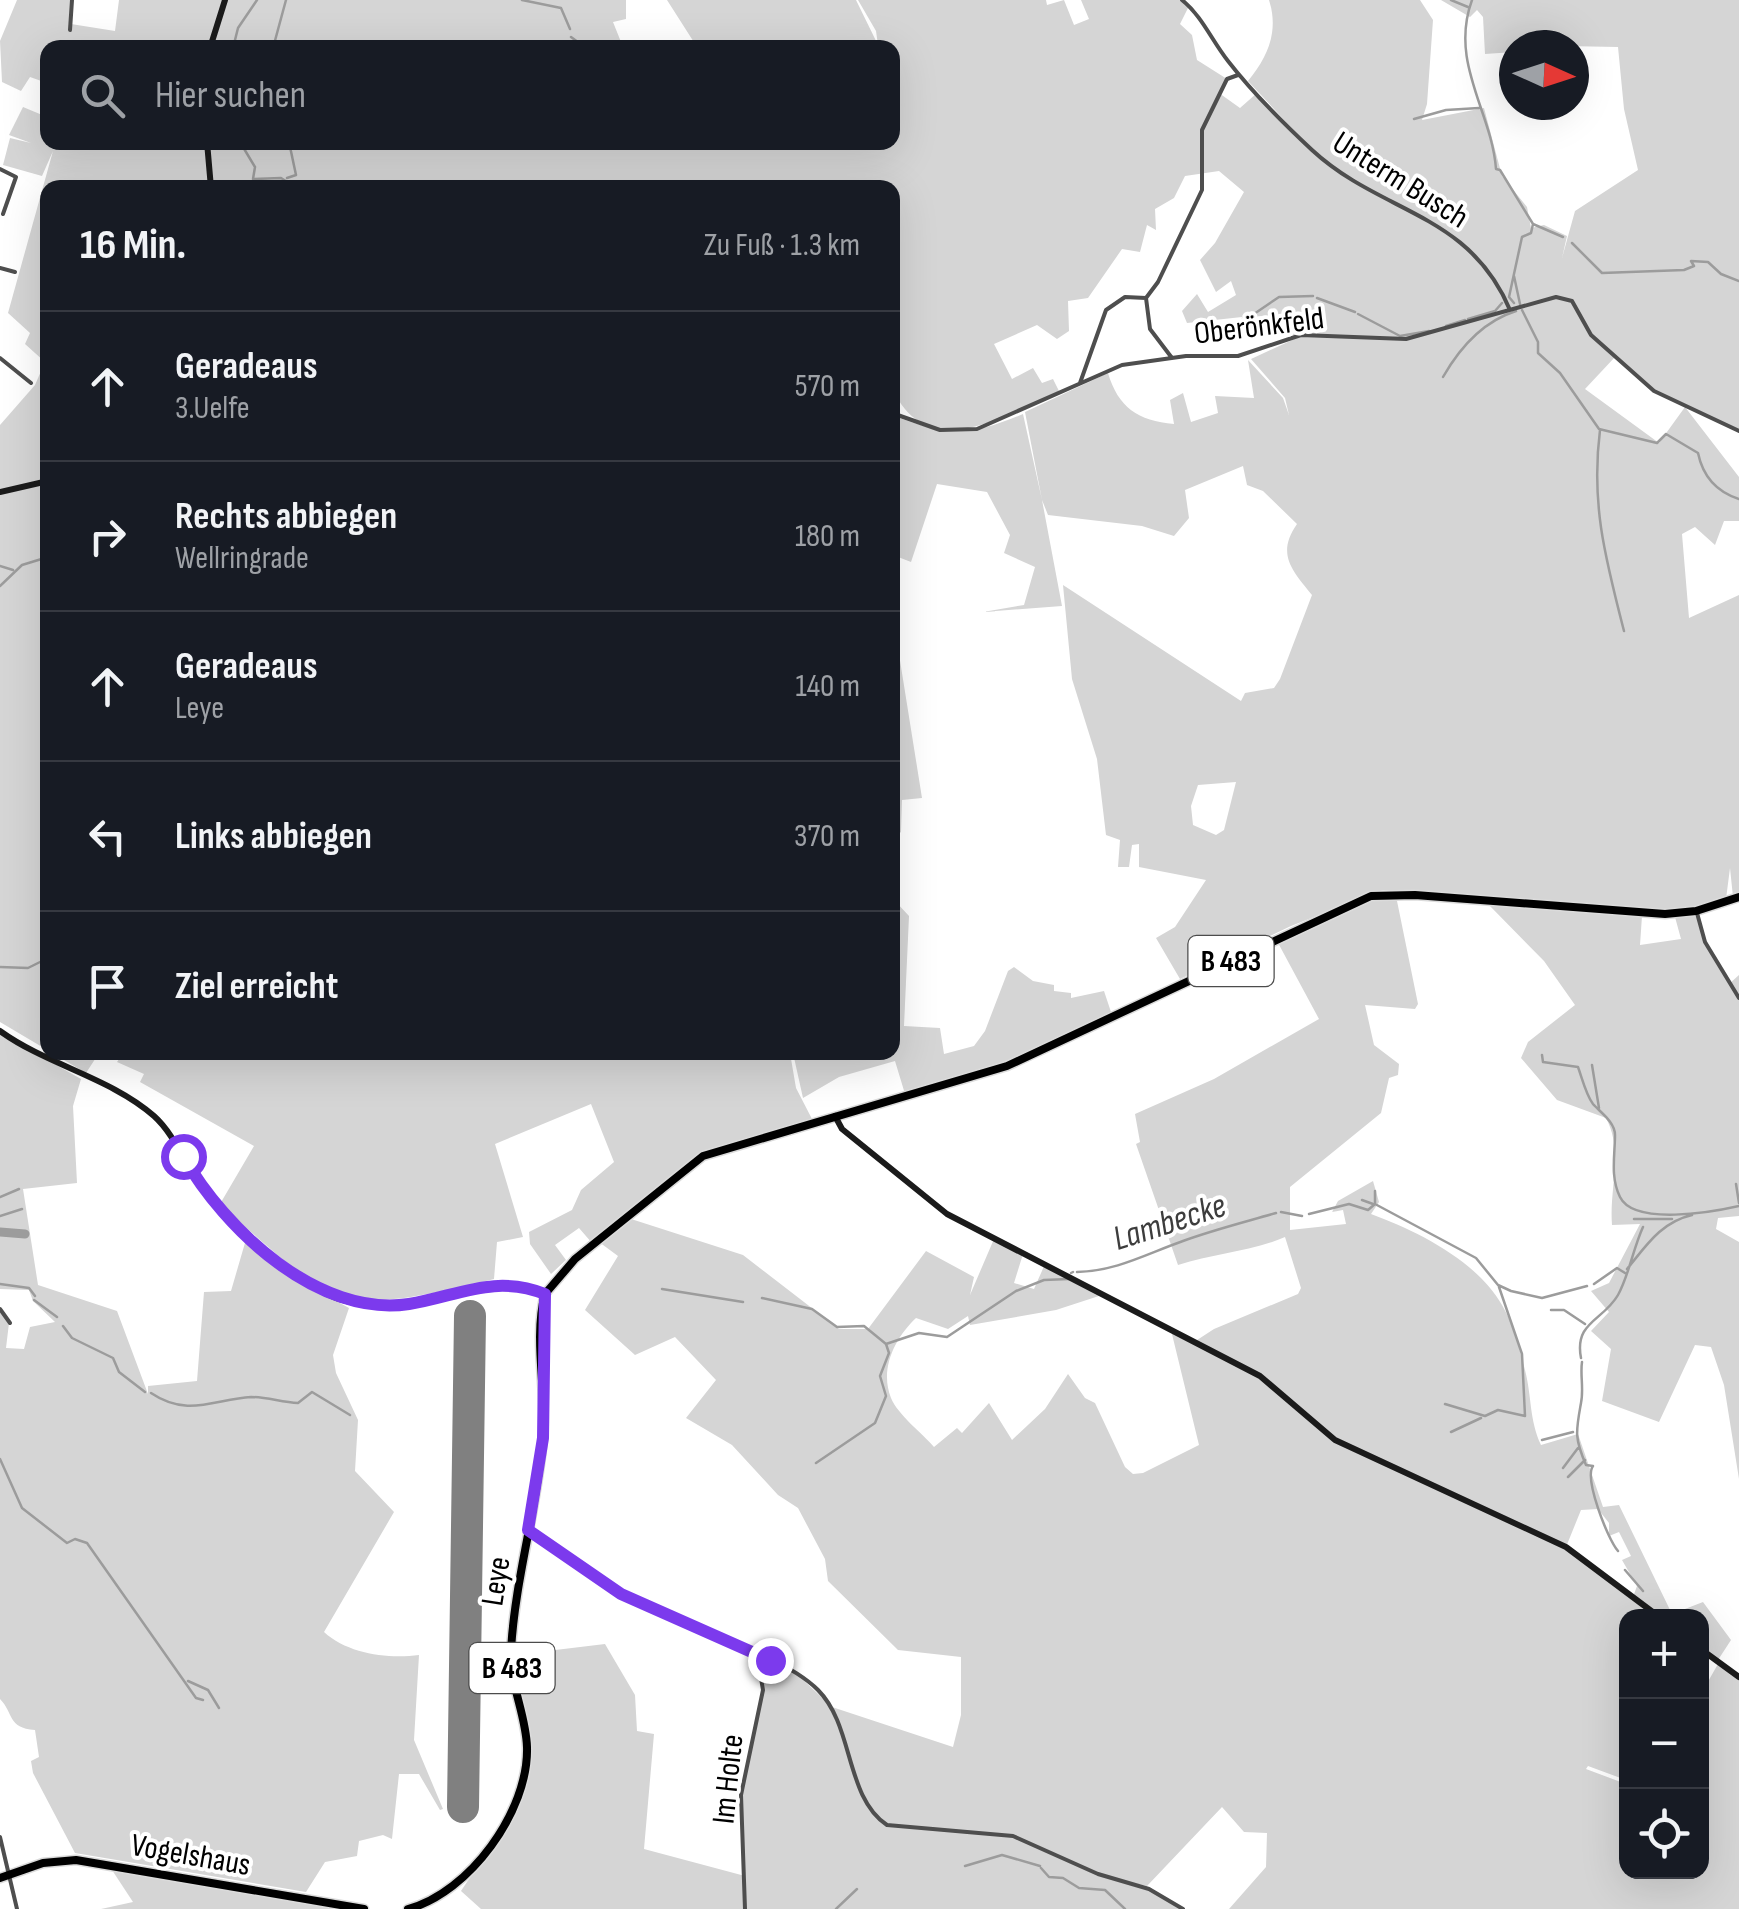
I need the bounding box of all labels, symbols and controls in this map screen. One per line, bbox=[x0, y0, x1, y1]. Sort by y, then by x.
north arrow bbox=[1499, 30, 1589, 120]
search box bbox=[40, 40, 900, 150]
icon: search bbox=[75, 68, 130, 123]
text: Hier suchen bbox=[155, 73, 306, 118]
street label: Unterm Busch bbox=[1325, 123, 1475, 237]
text: 16 Min. bbox=[80, 220, 186, 271]
text: Zu Fuß · 1.3 km bbox=[704, 226, 860, 265]
street label: Oberönkfeld bbox=[1192, 299, 1326, 354]
text: Geradeaus bbox=[175, 344, 318, 389]
icon: ahead bbox=[80, 359, 135, 414]
text: 570 m bbox=[795, 367, 860, 406]
text: 3.Uelfe bbox=[175, 389, 250, 428]
text: Rechts abbiegen bbox=[175, 494, 397, 539]
icon: right bbox=[80, 509, 135, 564]
text: 180 m bbox=[795, 517, 860, 556]
text: Wellringrade bbox=[175, 539, 309, 578]
text: Geradeaus bbox=[175, 644, 318, 689]
icon: ahead bbox=[80, 659, 135, 714]
text: 140 m bbox=[796, 667, 860, 706]
text: Leye bbox=[175, 689, 224, 728]
icon: left bbox=[80, 809, 135, 864]
text: Links abbiegen bbox=[175, 814, 372, 859]
text: 370 m bbox=[794, 817, 860, 856]
road number: B 483 bbox=[1188, 936, 1274, 986]
icon: arrive bbox=[80, 959, 135, 1014]
text: Ziel erreicht bbox=[175, 964, 338, 1009]
route start bbox=[161, 1134, 207, 1180]
water label: Lambecke bbox=[1108, 1184, 1232, 1261]
street label: Leye bbox=[473, 1554, 520, 1609]
map controls bbox=[1619, 1609, 1709, 1879]
button: + bbox=[1619, 1609, 1709, 1699]
route end bbox=[748, 1638, 794, 1684]
road number: B 483 bbox=[470, 1643, 554, 1693]
button: − bbox=[1619, 1699, 1709, 1789]
street label: Im Holte bbox=[704, 1732, 753, 1826]
button: locate bbox=[1619, 1789, 1709, 1879]
street label: Vogelshaus bbox=[128, 1826, 253, 1885]

